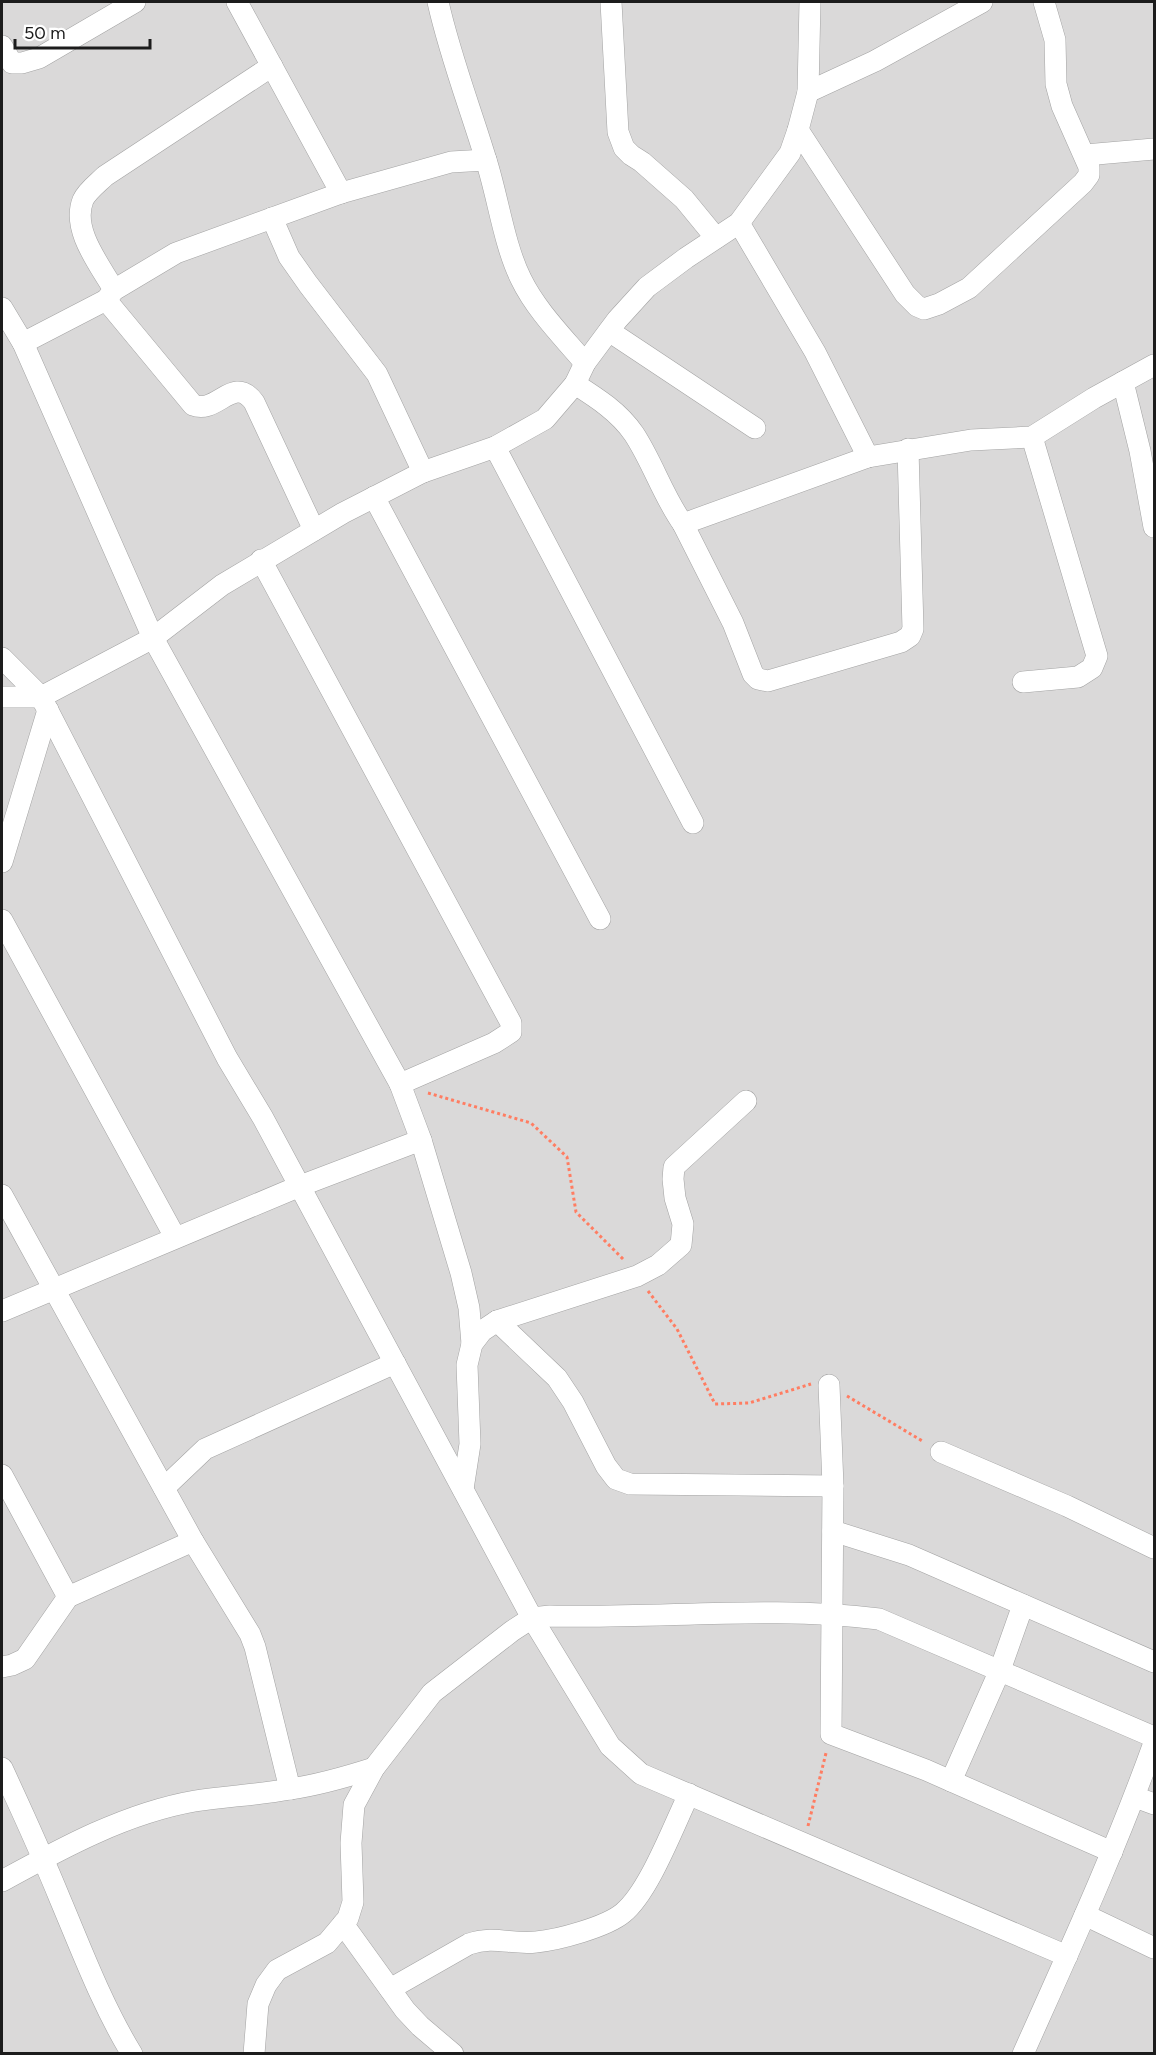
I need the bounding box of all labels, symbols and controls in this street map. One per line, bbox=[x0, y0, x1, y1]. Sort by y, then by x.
scale bar bbox=[15, 12, 150, 50]
text: 50 m bbox=[24, 22, 66, 44]

